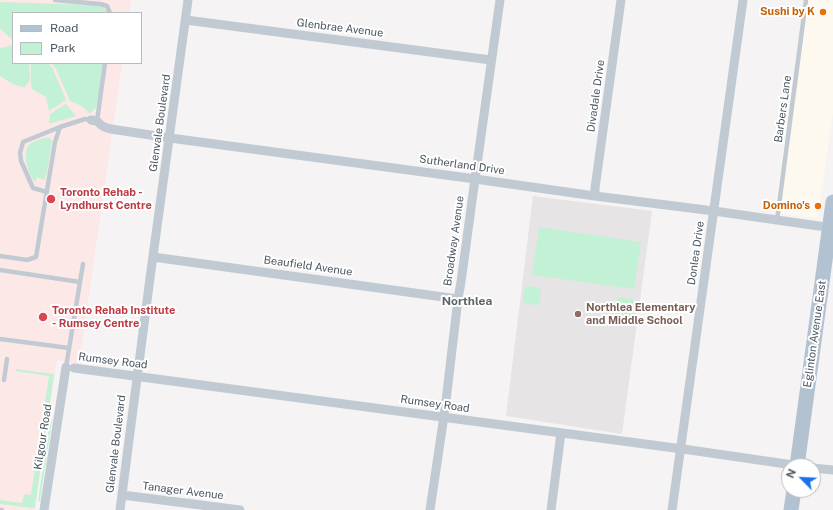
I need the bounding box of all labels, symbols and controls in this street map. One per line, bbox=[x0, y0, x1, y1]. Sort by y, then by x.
place label: Sushi by K bbox=[760, 5, 815, 19]
marker: Sushi by K bbox=[818, 7, 828, 17]
legend bbox=[12, 12, 142, 64]
street label: Glenbrae Avenue bbox=[296, 16, 384, 40]
text: Road bbox=[50, 21, 78, 35]
text: Park bbox=[50, 41, 76, 55]
street label: Divadale Drive bbox=[584, 59, 608, 133]
street label: Glenvale Boulevard bbox=[147, 73, 173, 173]
street label: Barbers Lane bbox=[772, 74, 794, 144]
street label: Sutherland Drive bbox=[418, 152, 506, 178]
place label: Toronto Rehab - Lyndhurst Centre bbox=[60, 186, 152, 212]
marker: Toronto Rehab - Lyndhurst Centre bbox=[45, 193, 57, 205]
street label: Broadway Avenue bbox=[441, 195, 467, 287]
place label: Domino's bbox=[763, 199, 810, 213]
marker: Domino's bbox=[813, 201, 823, 211]
street label: Donlea Drive bbox=[685, 220, 707, 286]
street label: Beaufield Avenue bbox=[263, 253, 353, 279]
street label: Eglinton Avenue East bbox=[801, 280, 829, 388]
district label: Northlea bbox=[442, 294, 492, 308]
place label: Northlea Elementary and Middle School bbox=[586, 301, 695, 327]
place label: Toronto Rehab Institute - Rumsey Centre bbox=[52, 304, 175, 330]
marker: Northlea Elementary and Middle School bbox=[573, 309, 583, 319]
marker: Toronto Rehab Institute - Rumsey Centre bbox=[37, 311, 49, 323]
street label: Rumsey Road bbox=[78, 350, 148, 372]
street label: Rumsey Road bbox=[400, 393, 470, 415]
street label: Glenvale Boulevard bbox=[103, 394, 129, 494]
street label: Kilgour Road bbox=[31, 403, 55, 471]
north arrow bbox=[781, 458, 821, 498]
text: N bbox=[784, 467, 798, 480]
street label: Tanager Avenue bbox=[141, 479, 225, 503]

